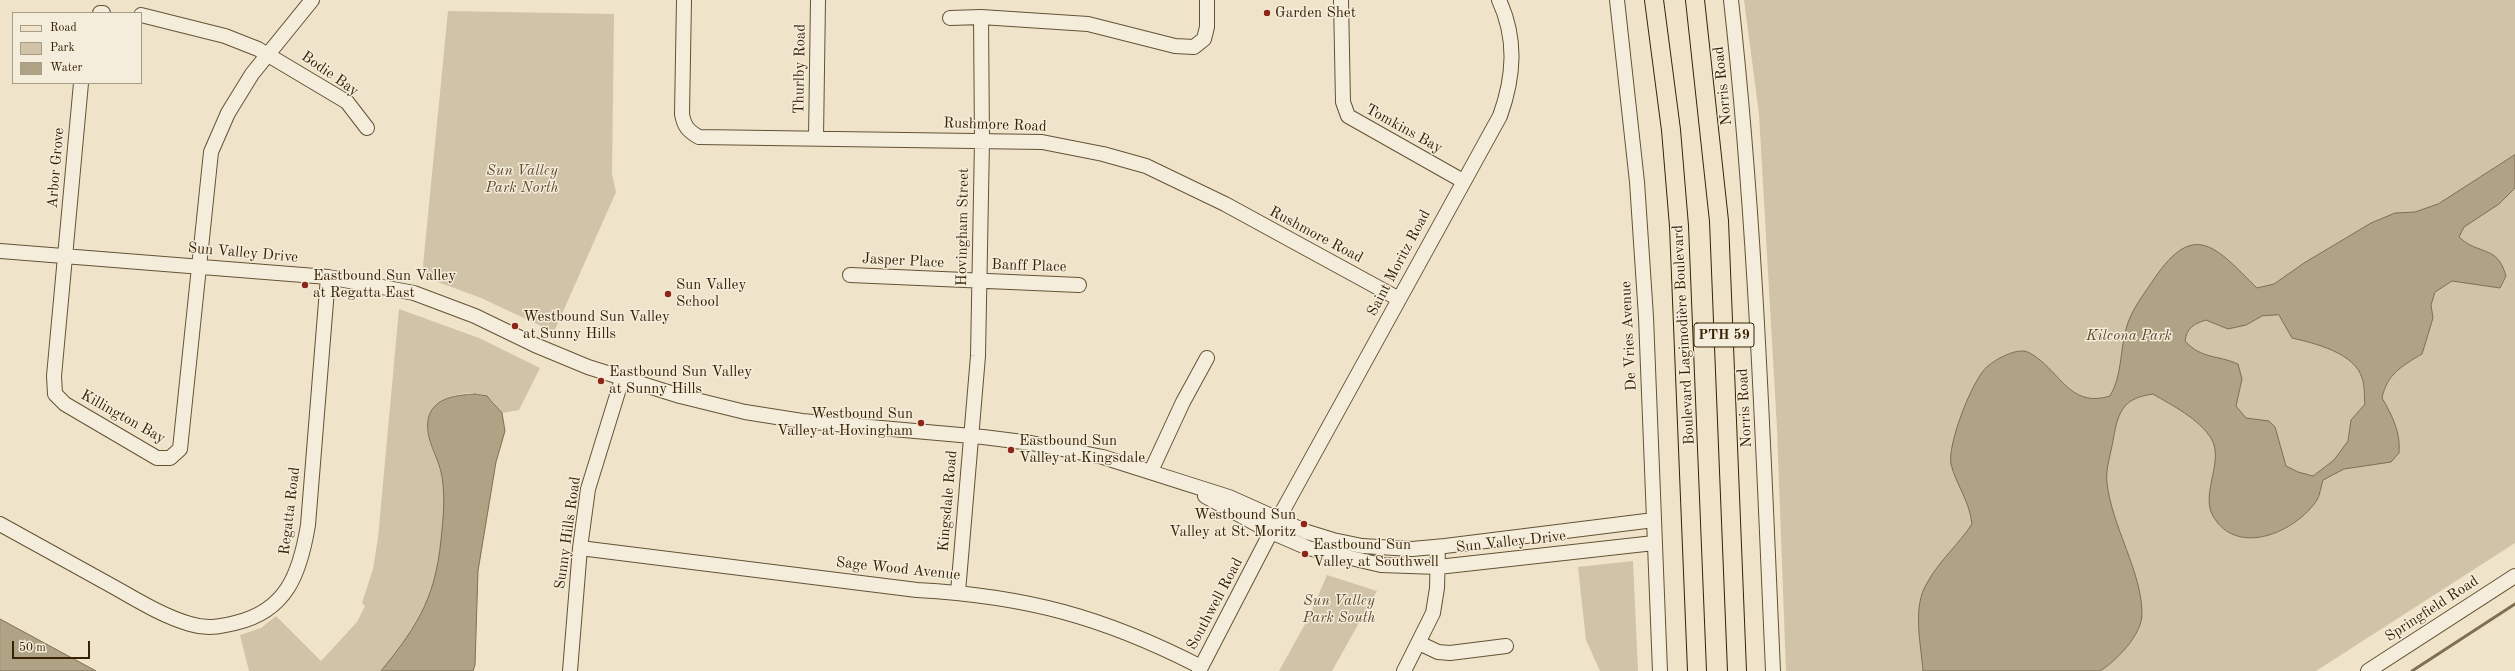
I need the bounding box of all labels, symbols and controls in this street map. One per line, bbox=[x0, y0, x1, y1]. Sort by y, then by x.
place label: Garden Shet bbox=[1275, 4, 1356, 22]
marker: Garden Shet bbox=[1262, 8, 1272, 18]
legend bbox=[12, 12, 142, 84]
text: Road bbox=[50, 22, 77, 34]
street label: Thurlby Road bbox=[790, 24, 810, 114]
text: Park bbox=[50, 42, 75, 54]
street label: Norris Road bbox=[1710, 46, 1736, 126]
street label: Bodie Bay bbox=[298, 48, 362, 100]
text: Water bbox=[50, 62, 82, 74]
street label: Tomkins Bay bbox=[1362, 100, 1446, 158]
street label: Rushmore Road bbox=[943, 114, 1047, 136]
street label: Arbor Grove bbox=[44, 127, 68, 209]
park label: Sun Valley Park North bbox=[486, 162, 558, 197]
street label: Hovingham Street bbox=[953, 168, 973, 286]
street label: Rushmore Road bbox=[1266, 203, 1366, 267]
street label: Saint Moritz Road bbox=[1363, 207, 1435, 319]
street label: Boulevard Lagimodière Boulevard bbox=[1669, 224, 1699, 446]
street label: Sun Valley Drive bbox=[187, 239, 299, 267]
street label: Jasper Place bbox=[862, 250, 944, 272]
street label: Banff Place bbox=[991, 256, 1067, 276]
place label: Eastbound Sun Valley at Regatta East bbox=[313, 267, 456, 302]
place label: Sun Valley School bbox=[676, 276, 746, 311]
marker: Eastbound Sun Valley at Regatta East bbox=[300, 280, 310, 290]
street label: De Vries Avenue bbox=[1617, 281, 1641, 391]
marker: Sun Valley School bbox=[663, 289, 673, 299]
place label: Westbound Sun Valley at Sunny Hills bbox=[523, 308, 670, 343]
marker: Westbound Sun Valley at Sunny Hills bbox=[510, 321, 520, 331]
road number: PTH 59 bbox=[1694, 323, 1754, 347]
park label: Kilcona Park bbox=[2086, 327, 2172, 345]
place label: Eastbound Sun Valley at Sunny Hills bbox=[609, 363, 752, 398]
street label: Norris Road bbox=[1734, 368, 1756, 448]
marker: Eastbound Sun Valley at Sunny Hills bbox=[596, 376, 606, 386]
street label: Killington Bay bbox=[77, 386, 169, 448]
place label: Westbound Sun Valley at Hovingham bbox=[777, 405, 913, 440]
marker: Westbound Sun Valley at Hovingham bbox=[916, 418, 926, 428]
place label: Eastbound Sun Valley at Kingsdale bbox=[1019, 432, 1145, 467]
marker: Eastbound Sun Valley at Kingsdale bbox=[1006, 445, 1016, 455]
street label: Kingsdale Road bbox=[935, 449, 961, 553]
street label: Regatta Road bbox=[276, 466, 304, 556]
street label: Sunny Hills Road bbox=[551, 475, 585, 591]
place label: Westbound Sun Valley at St. Moritz bbox=[1169, 506, 1296, 541]
marker: Westbound Sun Valley at St. Moritz bbox=[1299, 519, 1309, 529]
street label: Sun Valley Drive bbox=[1455, 527, 1567, 557]
place label: Eastbound Sun Valley at Southwell bbox=[1313, 536, 1439, 571]
marker: Eastbound Sun Valley at Southwell bbox=[1300, 549, 1310, 559]
street label: Sage Wood Avenue bbox=[835, 554, 961, 584]
street label: Southwell Road bbox=[1183, 555, 1247, 653]
street label: Springfield Road bbox=[2382, 572, 2482, 646]
park label: Sun Valley Park South bbox=[1303, 592, 1375, 627]
scale bar bbox=[14, 633, 92, 659]
text: 50 m bbox=[19, 642, 46, 654]

